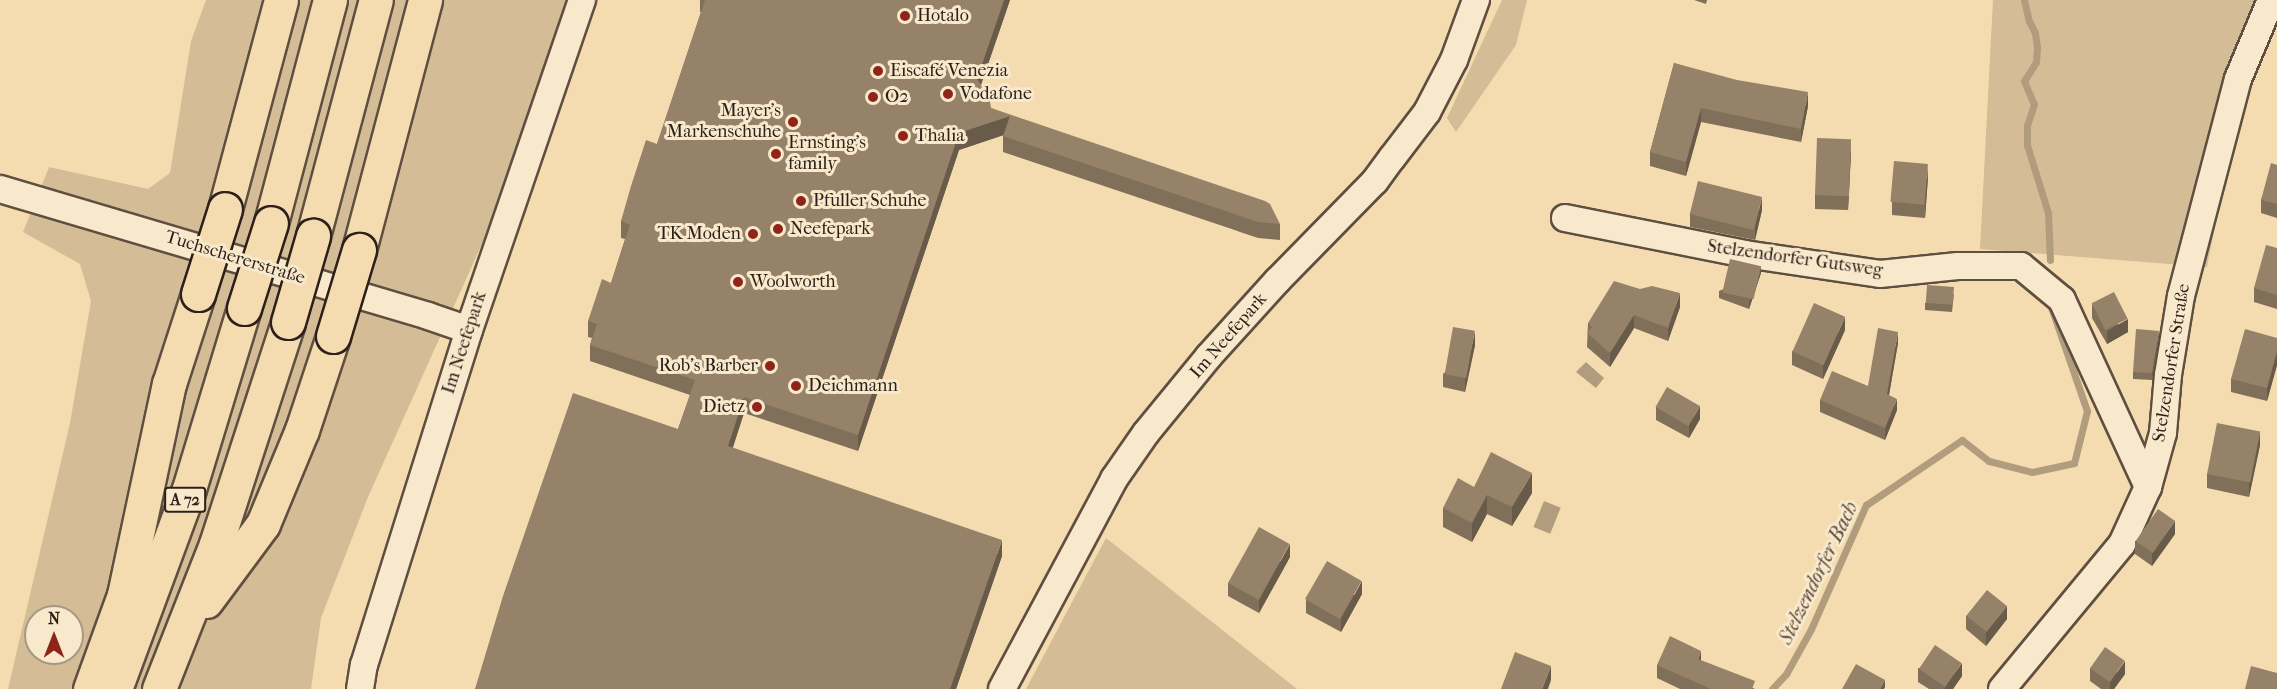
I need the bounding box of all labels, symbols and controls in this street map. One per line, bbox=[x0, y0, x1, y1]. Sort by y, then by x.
place label: Hotalo bbox=[917, 5, 969, 27]
marker: Hotalo bbox=[898, 9, 912, 23]
place label: Eiscafé Venezia bbox=[890, 60, 1008, 82]
marker: Eiscafé Venezia bbox=[871, 64, 885, 78]
place label: Vodafone bbox=[960, 83, 1032, 105]
place label: O2 bbox=[885, 86, 909, 108]
marker: Vodafone bbox=[941, 87, 955, 101]
marker: O2 bbox=[866, 90, 880, 104]
place label: Mayer's Markenschuhe bbox=[667, 101, 781, 144]
marker: Mayer's Markenschuhe bbox=[786, 115, 800, 129]
place label: Thalia bbox=[915, 125, 965, 147]
marker: Thalia bbox=[896, 129, 910, 143]
place label: Ernsting's family bbox=[788, 133, 866, 176]
marker: Ernsting's family bbox=[769, 147, 783, 161]
place label: Pfuller Schuhe bbox=[813, 190, 927, 212]
marker: Pfuller Schuhe bbox=[794, 194, 808, 208]
place label: Neefepark bbox=[790, 218, 871, 240]
marker: Neefepark bbox=[771, 222, 785, 236]
place label: TK Moden bbox=[657, 223, 741, 245]
street label: Tuchschererstraße bbox=[162, 226, 308, 290]
marker: TK Moden bbox=[746, 227, 760, 241]
street label: Stelzendorfer Gutsweg bbox=[1706, 236, 1884, 282]
place label: Woolworth bbox=[750, 271, 836, 293]
marker: Woolworth bbox=[731, 275, 745, 289]
street label: Stelzendorfer Straße bbox=[2149, 282, 2195, 444]
street label: Im Neefepark bbox=[438, 289, 492, 397]
street label: Im Neefepark bbox=[1186, 289, 1272, 383]
place label: Rob's Barber bbox=[659, 355, 758, 377]
marker: Rob's Barber bbox=[763, 359, 777, 373]
place label: Deichmann bbox=[808, 375, 898, 397]
marker: Deichmann bbox=[789, 379, 803, 393]
place label: Dietz bbox=[703, 396, 745, 418]
marker: Dietz bbox=[750, 400, 764, 414]
road number: A 72 bbox=[164, 487, 206, 513]
water label: Stelzendorfer Bach bbox=[1773, 498, 1863, 648]
north arrow bbox=[24, 605, 84, 665]
text: N bbox=[48, 609, 60, 628]

